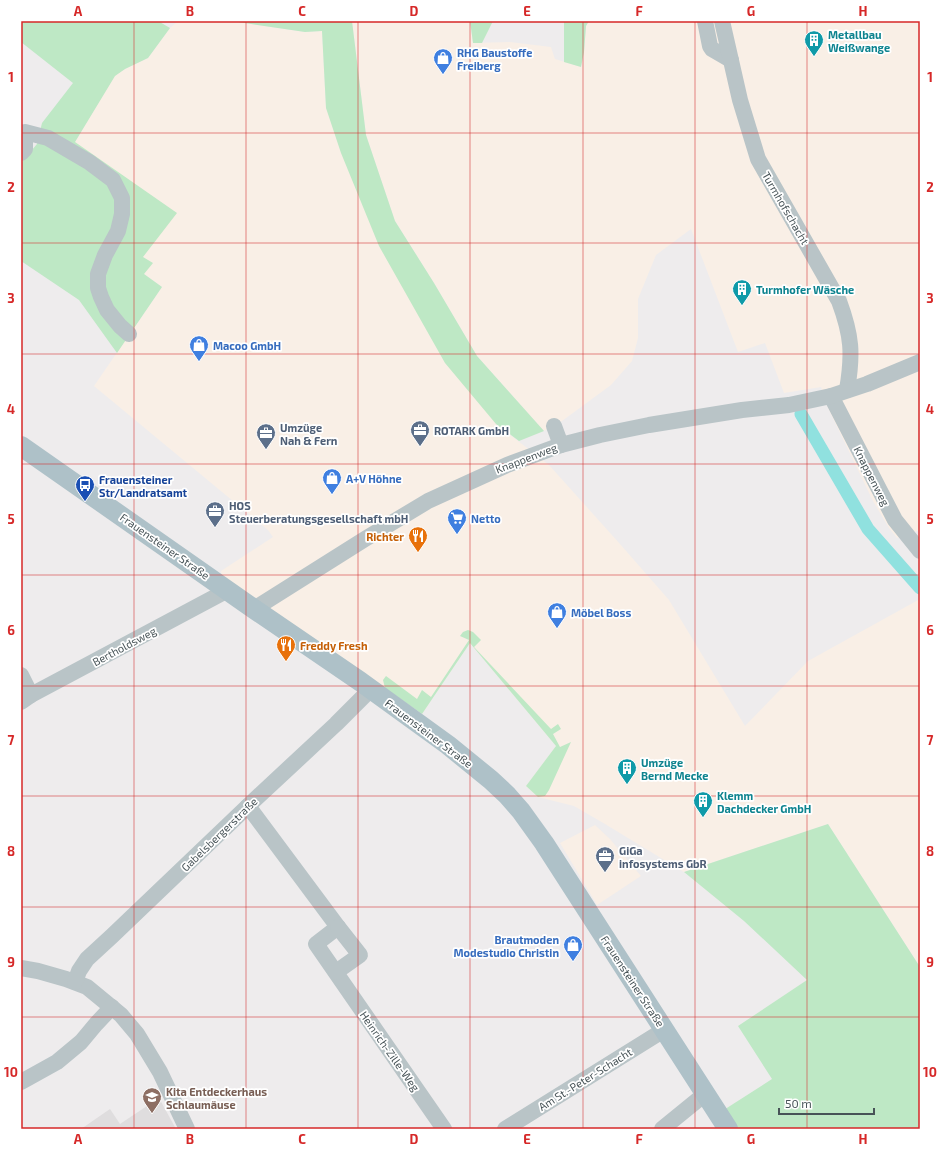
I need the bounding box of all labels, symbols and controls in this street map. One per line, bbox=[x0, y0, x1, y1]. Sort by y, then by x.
text: A bbox=[74, 3, 83, 19]
text: B bbox=[186, 3, 194, 19]
text: C bbox=[298, 3, 306, 19]
text: D bbox=[410, 3, 419, 19]
text: E bbox=[523, 3, 531, 19]
text: F bbox=[635, 3, 643, 19]
text: G bbox=[747, 3, 755, 19]
text: H bbox=[859, 3, 868, 19]
place label: Metallbau Weißwange bbox=[828, 28, 890, 54]
building icon: Metallbau Weißwange bbox=[803, 29, 825, 57]
place label: RHG Baustoffe Freiberg bbox=[457, 46, 532, 72]
shop icon: RHG Baustoffe Freiberg bbox=[432, 47, 454, 75]
text: 1 bbox=[8, 69, 14, 85]
text: 1 bbox=[927, 69, 933, 85]
street label: Turmhofschacht bbox=[760, 169, 812, 247]
text: 2 bbox=[7, 179, 15, 195]
text: 2 bbox=[926, 179, 934, 195]
building icon: Turmhofer Wäsche bbox=[731, 278, 753, 306]
place label: Turmhofer Wäsche bbox=[756, 283, 854, 296]
text: 3 bbox=[7, 290, 15, 306]
text: 3 bbox=[926, 290, 934, 306]
shop icon: Macoo GmbH bbox=[188, 334, 210, 362]
place label: Macoo GmbH bbox=[213, 339, 281, 352]
text: 4 bbox=[7, 401, 15, 417]
text: 4 bbox=[926, 401, 934, 417]
office icon: ROTARK GmbH bbox=[409, 419, 431, 447]
place label: Umzüge Nah & Fern bbox=[280, 421, 337, 447]
office icon: Umzüge Nah & Fern bbox=[255, 422, 277, 450]
place label: ROTARK GmbH bbox=[434, 424, 509, 437]
street label: Knappenweg bbox=[493, 440, 559, 476]
street label: Knappenweg bbox=[851, 444, 893, 508]
shop icon: A+V Höhne bbox=[321, 467, 343, 495]
place label: A+V Höhne bbox=[346, 472, 402, 485]
place label: Frauensteiner Str/Landratsamt bbox=[99, 473, 188, 499]
bus stop icon: Frauensteiner Str/Landratsamt bbox=[74, 474, 96, 502]
place label: HOS Steuerberatungsgesellschaft mbH bbox=[229, 499, 408, 525]
office icon: HOS Steuerberatungsgesellschaft mbH bbox=[204, 500, 226, 528]
supermarket icon: Netto bbox=[446, 507, 468, 535]
street label: Frauensteiner Straße bbox=[118, 510, 212, 582]
text: 5 bbox=[7, 511, 15, 527]
text: 5 bbox=[926, 511, 934, 527]
place label: Netto bbox=[471, 512, 501, 525]
restaurant icon: Richter bbox=[407, 525, 429, 553]
place label: Richter bbox=[366, 530, 404, 543]
shop icon: Möbel Boss bbox=[546, 601, 568, 629]
place label: Möbel Boss bbox=[571, 606, 631, 619]
text: 6 bbox=[7, 622, 15, 638]
text: 6 bbox=[926, 622, 934, 638]
street label: Bertholdsweg bbox=[90, 624, 158, 668]
restaurant icon: Freddy Fresh bbox=[275, 634, 297, 662]
place label: Freddy Fresh bbox=[300, 639, 368, 653]
street label: Frauensteiner Straße bbox=[383, 696, 475, 770]
text: 7 bbox=[8, 732, 15, 748]
text: 7 bbox=[927, 732, 934, 748]
place label: Umzüge Bernd Mecke bbox=[641, 756, 709, 782]
building icon: Umzüge Bernd Mecke bbox=[616, 757, 638, 785]
place label: Klemm Dachdecker GmbH bbox=[717, 789, 811, 815]
building icon: Klemm Dachdecker GmbH bbox=[692, 790, 714, 818]
street label: Gabelsbergerstraße bbox=[178, 794, 260, 874]
text: 8 bbox=[7, 843, 15, 859]
text: 8 bbox=[926, 843, 934, 859]
place label: GiGa infosystems GbR bbox=[619, 844, 707, 871]
office icon: GiGa infosystems GbR bbox=[594, 845, 616, 873]
place label: Brautmoden Modestudio Christin bbox=[454, 933, 559, 959]
street label: Frauensteiner Straße bbox=[599, 933, 667, 1029]
shop icon: Brautmoden Modestudio Christin bbox=[562, 934, 584, 962]
text: 9 bbox=[7, 954, 15, 970]
text: 9 bbox=[926, 954, 934, 970]
street label: Heinrich-Zille-Weg bbox=[358, 1008, 422, 1094]
street label: Am St.-Peter-Schacht bbox=[536, 1045, 634, 1113]
text: 10 bbox=[4, 1064, 18, 1080]
text: 10 bbox=[923, 1064, 937, 1080]
place label: Kita Entdeckerhaus Schlaumäuse bbox=[166, 1085, 267, 1111]
school or university icon: Kita Entdeckerhaus Schlaumäuse bbox=[141, 1086, 163, 1114]
scale bar bbox=[779, 1090, 874, 1116]
text: 50 m bbox=[785, 1096, 812, 1110]
text: A bbox=[74, 1131, 83, 1147]
text: B bbox=[186, 1131, 194, 1147]
text: C bbox=[298, 1131, 306, 1147]
text: D bbox=[410, 1131, 419, 1147]
text: E bbox=[523, 1131, 531, 1147]
text: F bbox=[635, 1131, 643, 1147]
text: G bbox=[747, 1131, 755, 1147]
text: H bbox=[859, 1131, 868, 1147]

